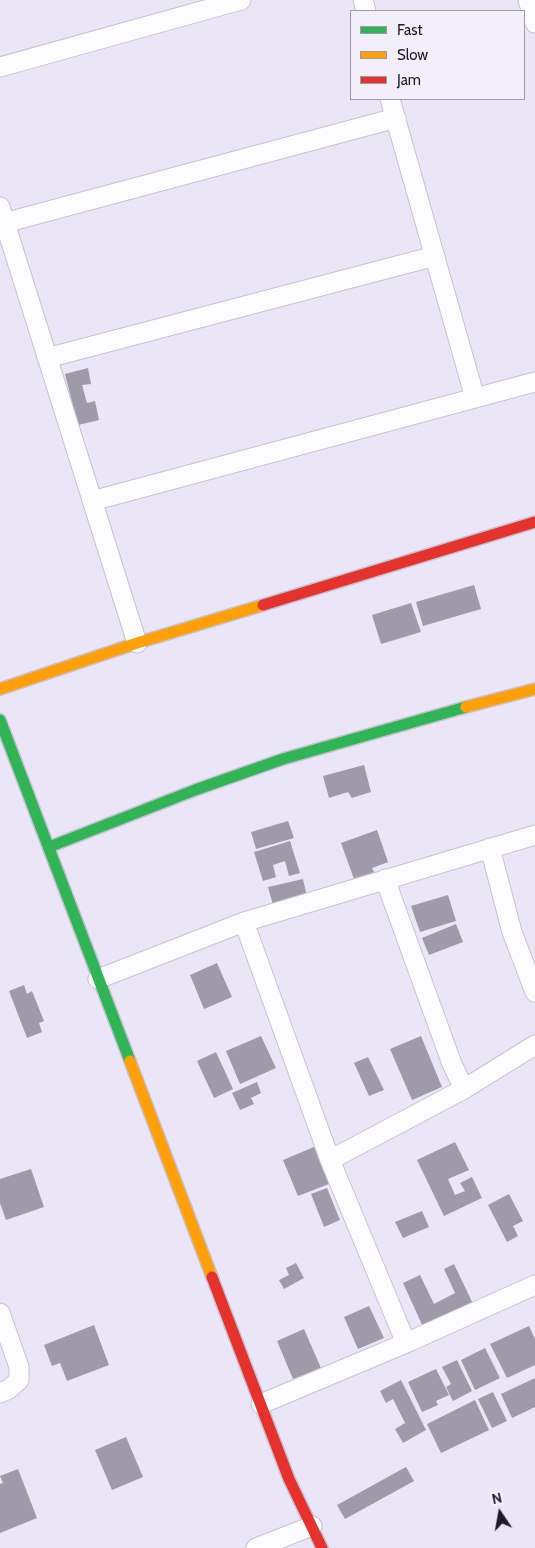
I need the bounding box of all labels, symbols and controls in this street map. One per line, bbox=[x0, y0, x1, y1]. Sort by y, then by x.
legend bbox=[350, 10, 525, 100]
text: Fast bbox=[397, 21, 422, 39]
text: Slow bbox=[397, 46, 428, 64]
text: Jam bbox=[397, 71, 421, 89]
north arrow bbox=[475, 1488, 525, 1538]
text: N bbox=[490, 1488, 504, 1508]

